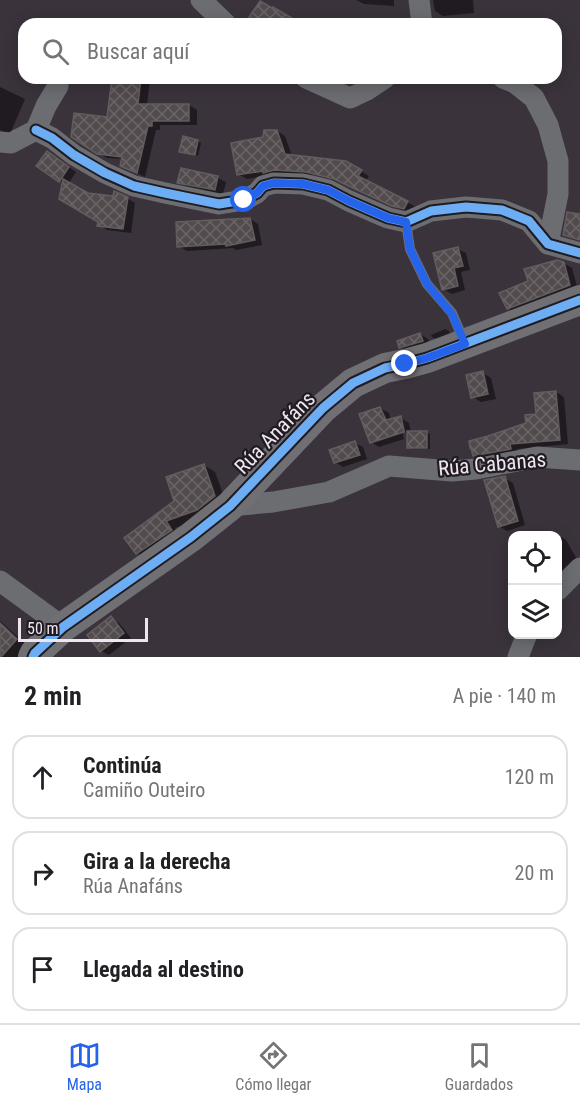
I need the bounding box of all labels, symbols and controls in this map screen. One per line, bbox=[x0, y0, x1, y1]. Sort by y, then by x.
search box bbox=[18, 18, 562, 84]
icon: search bbox=[39, 35, 72, 68]
text: Buscar aquí bbox=[87, 39, 190, 64]
route start bbox=[230, 186, 256, 212]
route end bbox=[391, 350, 417, 376]
street label: Rúa Anafáns bbox=[230, 387, 320, 479]
street label: Rúa Cabanas bbox=[437, 447, 547, 481]
map controls bbox=[508, 531, 562, 639]
button: locate bbox=[508, 531, 562, 585]
button: layers bbox=[508, 585, 562, 639]
scale bar bbox=[18, 615, 148, 642]
text: 50 m bbox=[27, 619, 59, 638]
text: 2 min bbox=[24, 681, 82, 711]
text: A pie · 140 m bbox=[453, 684, 556, 708]
text: Continúa bbox=[83, 753, 162, 778]
icon: ahead bbox=[26, 761, 59, 794]
text: 120 m bbox=[505, 765, 554, 789]
text: Camiño Outeiro bbox=[83, 778, 205, 802]
text: Gira a la derecha bbox=[83, 849, 231, 874]
icon: right bbox=[26, 857, 59, 890]
text: 20 m bbox=[515, 861, 554, 885]
text: Rúa Anafáns bbox=[83, 874, 183, 898]
icon: arrive bbox=[26, 953, 59, 986]
text: Llegada al destino bbox=[83, 957, 244, 982]
tab: Mapa bbox=[67, 1039, 102, 1094]
tab: Cómo llegar bbox=[235, 1039, 311, 1094]
tab: Guardados bbox=[445, 1039, 513, 1094]

